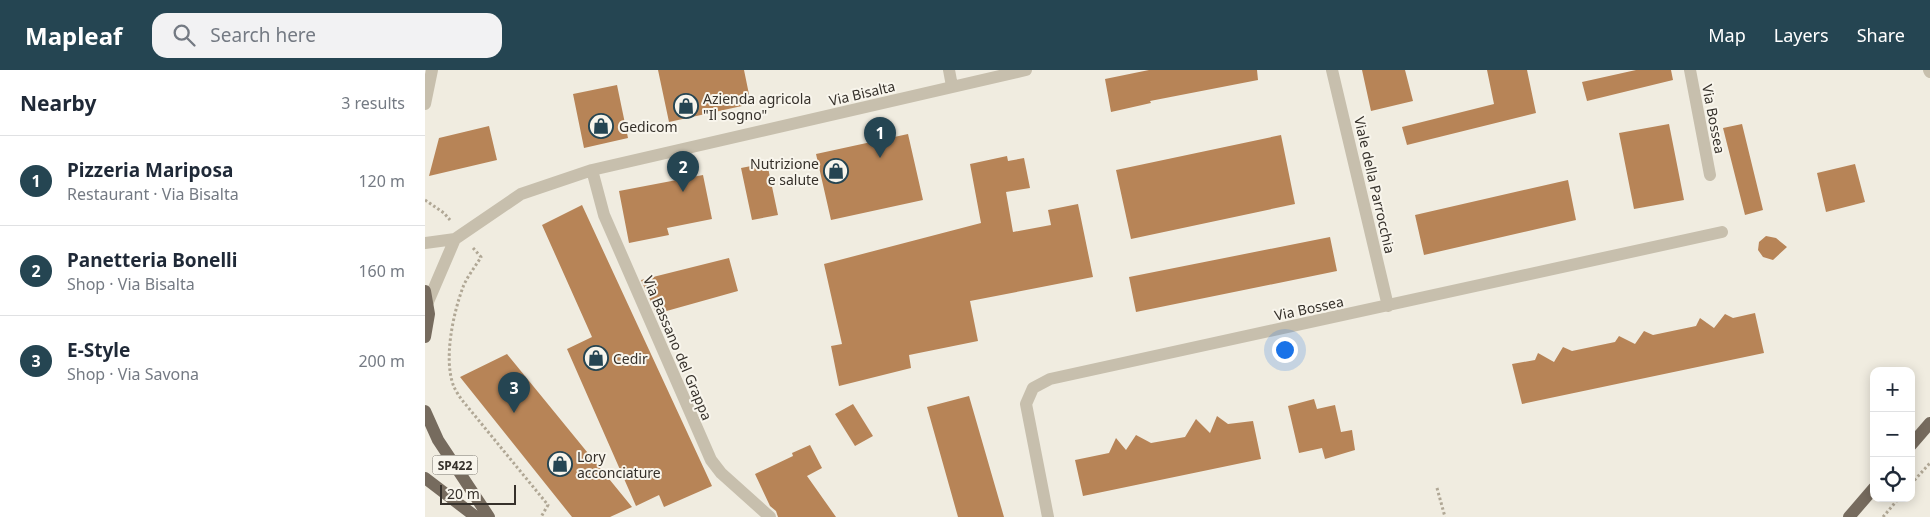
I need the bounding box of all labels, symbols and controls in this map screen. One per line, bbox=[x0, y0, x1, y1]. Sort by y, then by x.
search box bbox=[152, 13, 502, 58]
text: Mapleaf bbox=[25, 19, 122, 52]
icon: search bbox=[170, 21, 198, 49]
text: Search here bbox=[210, 22, 316, 48]
text: Map bbox=[1708, 23, 1746, 47]
text: Layers bbox=[1774, 23, 1829, 47]
text: Share bbox=[1857, 23, 1905, 47]
street label: Via Bisalta bbox=[827, 76, 897, 110]
street label: Via Bossea bbox=[1698, 83, 1730, 155]
text: Nearby bbox=[20, 89, 96, 117]
place label: Azienda agricola "Il sogno" bbox=[703, 89, 811, 124]
text: 3 results bbox=[341, 92, 405, 114]
shop icon: Azienda agricola "Il sogno" bbox=[673, 93, 699, 119]
shop icon: Gedicom bbox=[588, 113, 614, 139]
street label: Viale della Parrocchia bbox=[1350, 115, 1400, 255]
place label: Gedicom bbox=[619, 117, 678, 136]
pin: 1 bbox=[864, 117, 896, 158]
pin: 2 bbox=[667, 151, 699, 192]
place label: Nutrizione e salute bbox=[750, 154, 819, 189]
text: Pizzeria Mariposa bbox=[67, 157, 233, 183]
shop icon: Nutrizione e salute bbox=[823, 158, 849, 184]
text: 1 bbox=[31, 170, 41, 192]
text: 120 m bbox=[358, 170, 405, 192]
text: Restaurant · Via Bisalta bbox=[67, 183, 239, 205]
text: Panetteria Bonelli bbox=[67, 247, 237, 273]
text: 2 bbox=[31, 260, 41, 282]
text: 160 m bbox=[358, 260, 405, 282]
text: Shop · Via Bisalta bbox=[67, 273, 195, 295]
street label: Via Bassano del Grappa bbox=[639, 273, 717, 423]
street label: Via Bossea bbox=[1273, 291, 1345, 325]
text: E-Style bbox=[67, 337, 130, 363]
your location bbox=[1272, 337, 1298, 363]
shop icon: Cedir bbox=[583, 345, 609, 371]
place label: Cedir bbox=[613, 349, 648, 368]
text: 3 bbox=[31, 350, 41, 372]
text: 200 m bbox=[358, 350, 405, 372]
text: Shop · Via Savona bbox=[67, 363, 199, 385]
map controls bbox=[1870, 367, 1915, 502]
button: + bbox=[1870, 367, 1915, 412]
pin: 3 bbox=[498, 372, 530, 413]
button: − bbox=[1870, 412, 1915, 457]
place label: Lory acconciature bbox=[577, 447, 661, 482]
shop icon: Lory acconciature bbox=[547, 451, 573, 477]
road number: SP422 bbox=[433, 456, 477, 474]
button: locate bbox=[1870, 457, 1915, 502]
scale bar bbox=[440, 482, 516, 505]
text: 20 m bbox=[447, 484, 480, 503]

